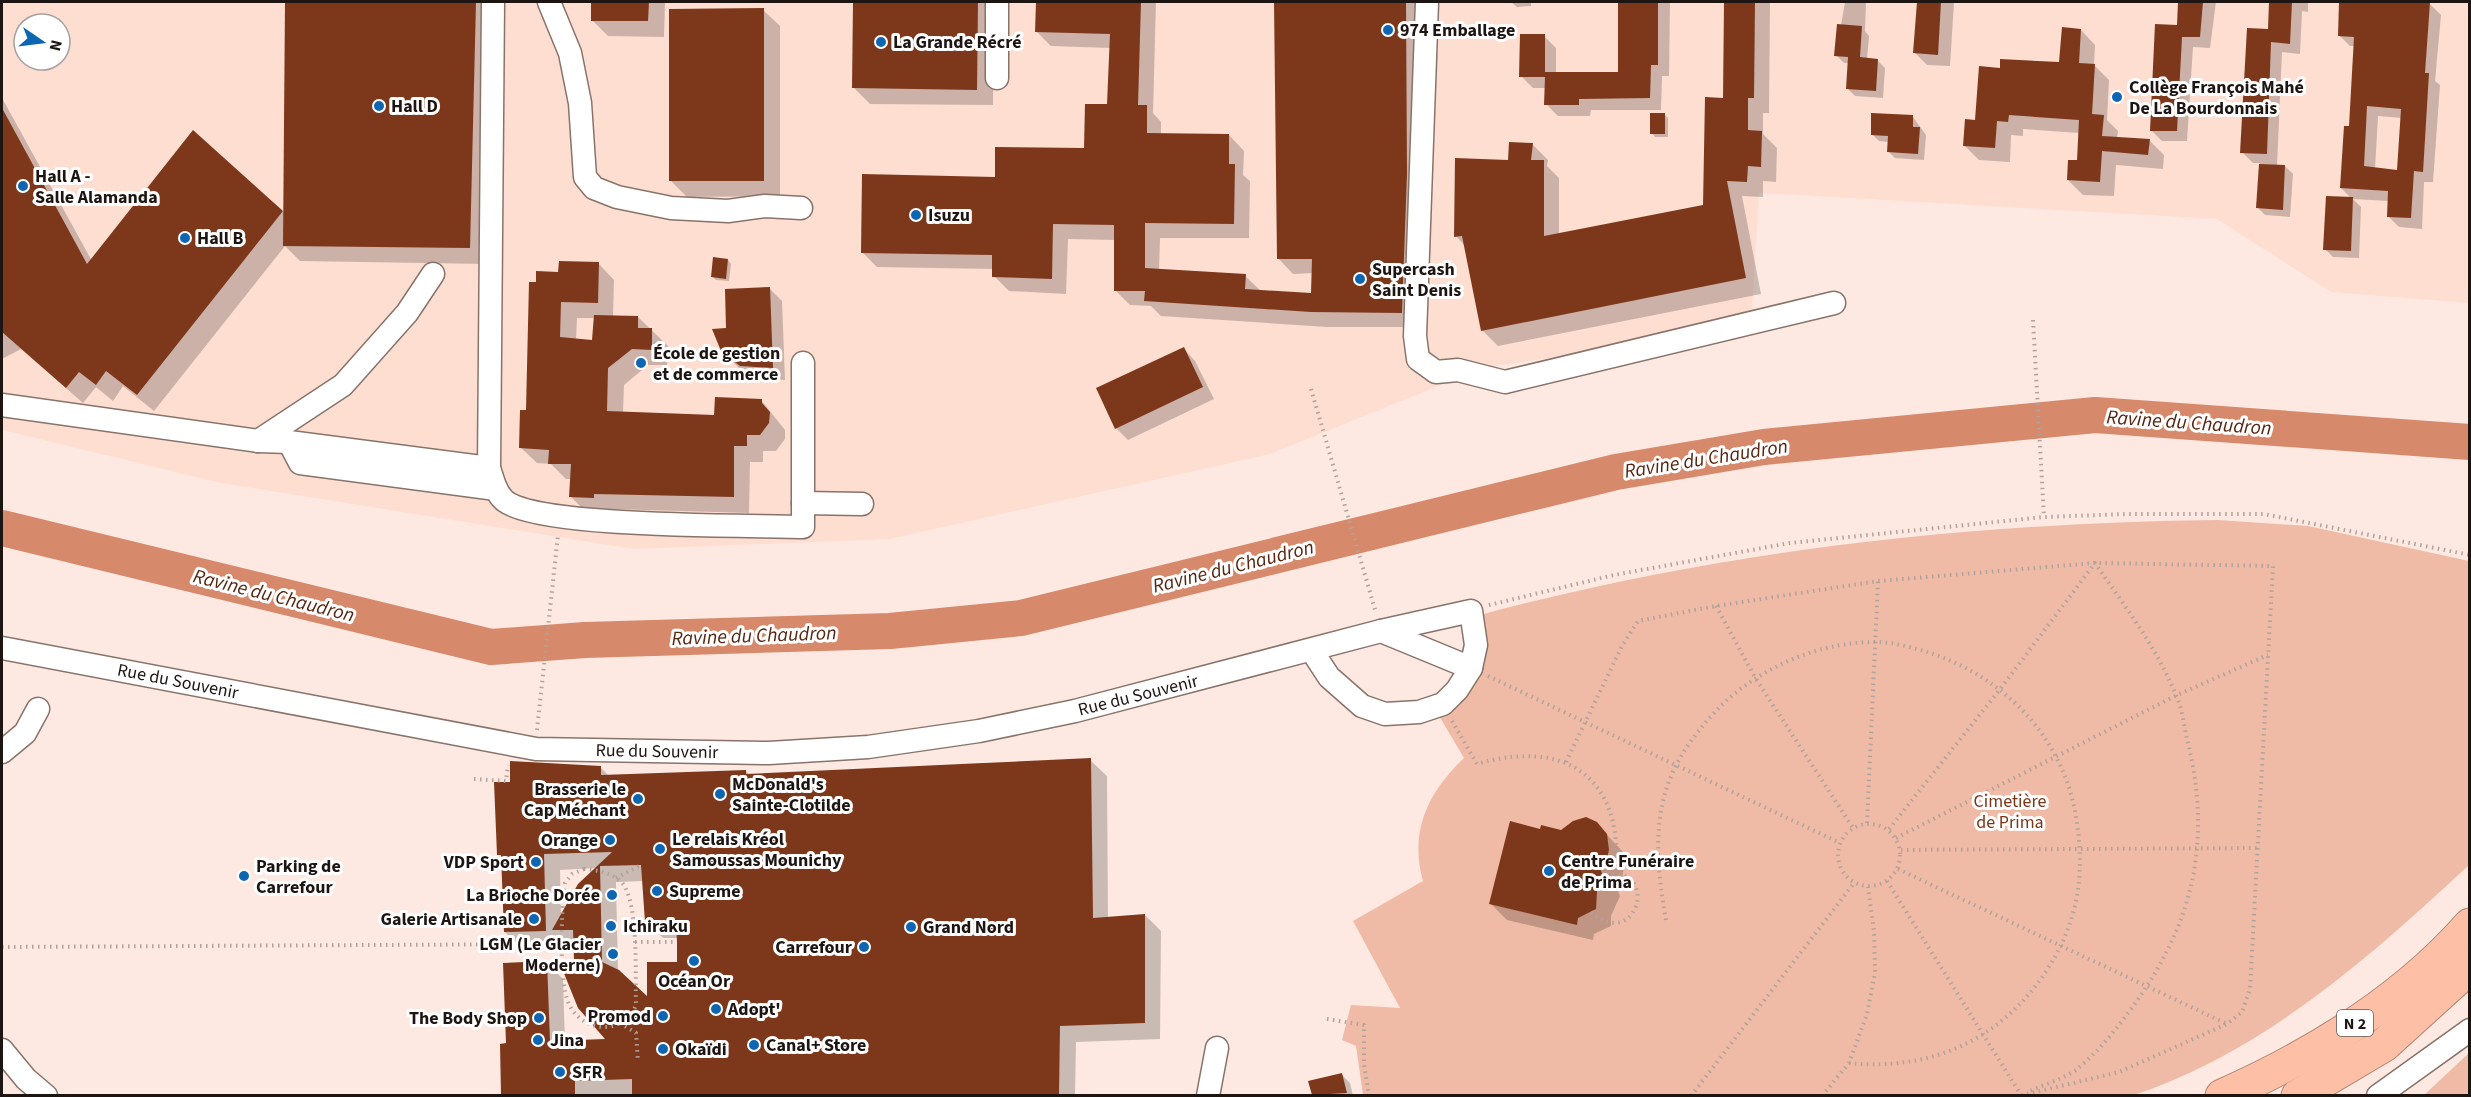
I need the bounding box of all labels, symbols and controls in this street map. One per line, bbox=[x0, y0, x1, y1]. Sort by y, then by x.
north arrow bbox=[12, 12, 72, 72]
place label: 974 Emballage bbox=[1400, 18, 1515, 43]
marker: 974 Emballage bbox=[1381, 23, 1395, 37]
place label: La Grande Récré bbox=[893, 30, 1021, 55]
marker: La Grande Récré bbox=[874, 35, 888, 49]
text: N bbox=[44, 38, 68, 53]
place label: Collège François Mahé De La Bourdonnais bbox=[2129, 75, 2304, 121]
marker: Collège François Mahé De La Bourdonnais bbox=[2110, 90, 2124, 104]
place label: Hall D bbox=[391, 94, 438, 119]
marker: Hall D bbox=[372, 99, 386, 113]
place label: Hall A - Salle Alamanda bbox=[35, 164, 158, 210]
marker: Hall A - Salle Alamanda bbox=[16, 179, 30, 193]
place label: Isuzu bbox=[928, 203, 970, 228]
marker: Isuzu bbox=[909, 208, 923, 222]
place label: Hall B bbox=[197, 226, 244, 251]
marker: Hall B bbox=[178, 231, 192, 245]
place label: Supercash Saint Denis bbox=[1372, 257, 1461, 303]
marker: Supercash Saint Denis bbox=[1353, 272, 1367, 286]
place label: École de gestion et de commerce bbox=[653, 341, 780, 387]
marker: École de gestion et de commerce bbox=[634, 356, 648, 370]
water label: Ravine du Chaudron bbox=[2105, 403, 2272, 443]
water label: Ravine du Chaudron bbox=[1622, 432, 1790, 486]
water label: Ravine du Chaudron bbox=[1150, 533, 1317, 601]
water label: Ravine du Chaudron bbox=[190, 562, 357, 630]
water label: Ravine du Chaudron bbox=[671, 619, 837, 653]
street label: Rue du Souvenir bbox=[115, 657, 241, 706]
street label: Rue du Souvenir bbox=[1075, 668, 1201, 722]
street label: Rue du Souvenir bbox=[595, 738, 719, 765]
place label: McDonald's Sainte-Clotilde bbox=[732, 772, 851, 818]
place label: Brasserie le Cap Méchant bbox=[524, 777, 626, 823]
marker: McDonald's Sainte-Clotilde bbox=[713, 787, 727, 801]
park label: Cimetière de Prima bbox=[1974, 789, 2046, 835]
marker: Brasserie le Cap Méchant bbox=[631, 792, 645, 806]
place label: Le relais Kréol Samoussas Mounichy bbox=[672, 827, 842, 873]
place label: Orange bbox=[541, 828, 598, 853]
marker: Orange bbox=[603, 833, 617, 847]
marker: Le relais Kréol Samoussas Mounichy bbox=[653, 842, 667, 856]
place label: Centre Funéraire de Prima bbox=[1561, 849, 1694, 895]
place label: VDP Sport bbox=[443, 850, 524, 875]
place label: Parking de Carrefour bbox=[256, 854, 341, 900]
marker: VDP Sport bbox=[529, 855, 543, 869]
marker: Centre Funéraire de Prima bbox=[1542, 864, 1556, 878]
marker: Parking de Carrefour bbox=[237, 869, 251, 883]
place label: Supreme bbox=[669, 879, 741, 904]
place label: La Brioche Dorée bbox=[466, 883, 600, 908]
marker: Supreme bbox=[650, 884, 664, 898]
marker: La Brioche Dorée bbox=[605, 888, 619, 902]
place label: Galerie Artisanale bbox=[380, 907, 522, 932]
marker: Galerie Artisanale bbox=[527, 912, 541, 926]
place label: Ichiraku bbox=[623, 914, 688, 939]
place label: Grand Nord bbox=[923, 915, 1014, 940]
marker: Ichiraku bbox=[604, 919, 618, 933]
marker: Grand Nord bbox=[904, 920, 918, 934]
place label: LGM (Le Glacier Moderne) bbox=[479, 932, 602, 978]
place label: Carrefour bbox=[775, 935, 853, 960]
marker: Carrefour bbox=[857, 940, 871, 954]
marker: LGM (Le Glacier Moderne) bbox=[606, 947, 620, 961]
marker: Océan Or bbox=[687, 954, 701, 968]
place label: Océan Or bbox=[658, 969, 731, 994]
place label: Adopt' bbox=[727, 997, 781, 1022]
marker: Adopt' bbox=[709, 1002, 723, 1016]
place label: Promod bbox=[588, 1004, 651, 1029]
place label: The Body Shop bbox=[409, 1006, 527, 1031]
marker: Promod bbox=[656, 1009, 670, 1023]
road number: N 2 bbox=[2337, 1010, 2373, 1036]
marker: The Body Shop bbox=[532, 1011, 546, 1025]
place label: Jina bbox=[550, 1028, 584, 1053]
marker: Jina bbox=[531, 1033, 545, 1047]
place label: Canal+ Store bbox=[766, 1033, 866, 1058]
place label: Okaïdi bbox=[675, 1037, 727, 1062]
marker: Canal+ Store bbox=[747, 1038, 761, 1052]
marker: Okaïdi bbox=[656, 1042, 670, 1056]
place label: SFR bbox=[572, 1060, 602, 1085]
marker: SFR bbox=[553, 1065, 567, 1079]

